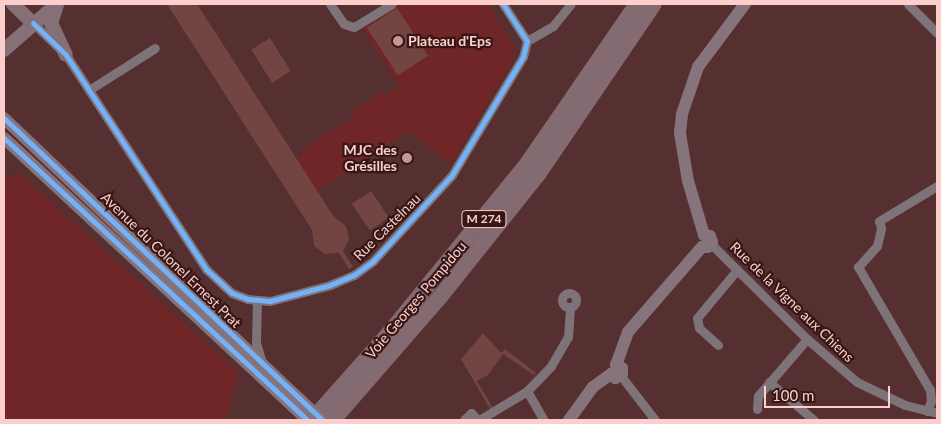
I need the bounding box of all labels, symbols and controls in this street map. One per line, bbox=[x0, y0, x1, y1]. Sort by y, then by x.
place label: Plateau d'Eps bbox=[408, 33, 491, 49]
marker: Plateau d'Eps bbox=[392, 35, 404, 47]
place label: MJC des Grésilles bbox=[344, 142, 397, 174]
marker: MJC des Grésilles bbox=[401, 152, 413, 164]
street label: Avenue du Colonel Ernest Prat bbox=[98, 189, 244, 331]
street label: Rue Castelnau bbox=[350, 190, 424, 264]
road number: M 274 bbox=[460, 210, 508, 228]
street label: Voie Georges Pompidou bbox=[362, 238, 470, 362]
street label: Rue de la Vigne aux Chiens bbox=[726, 238, 858, 366]
scale bar bbox=[766, 376, 892, 408]
text: 100 m bbox=[772, 386, 814, 404]

